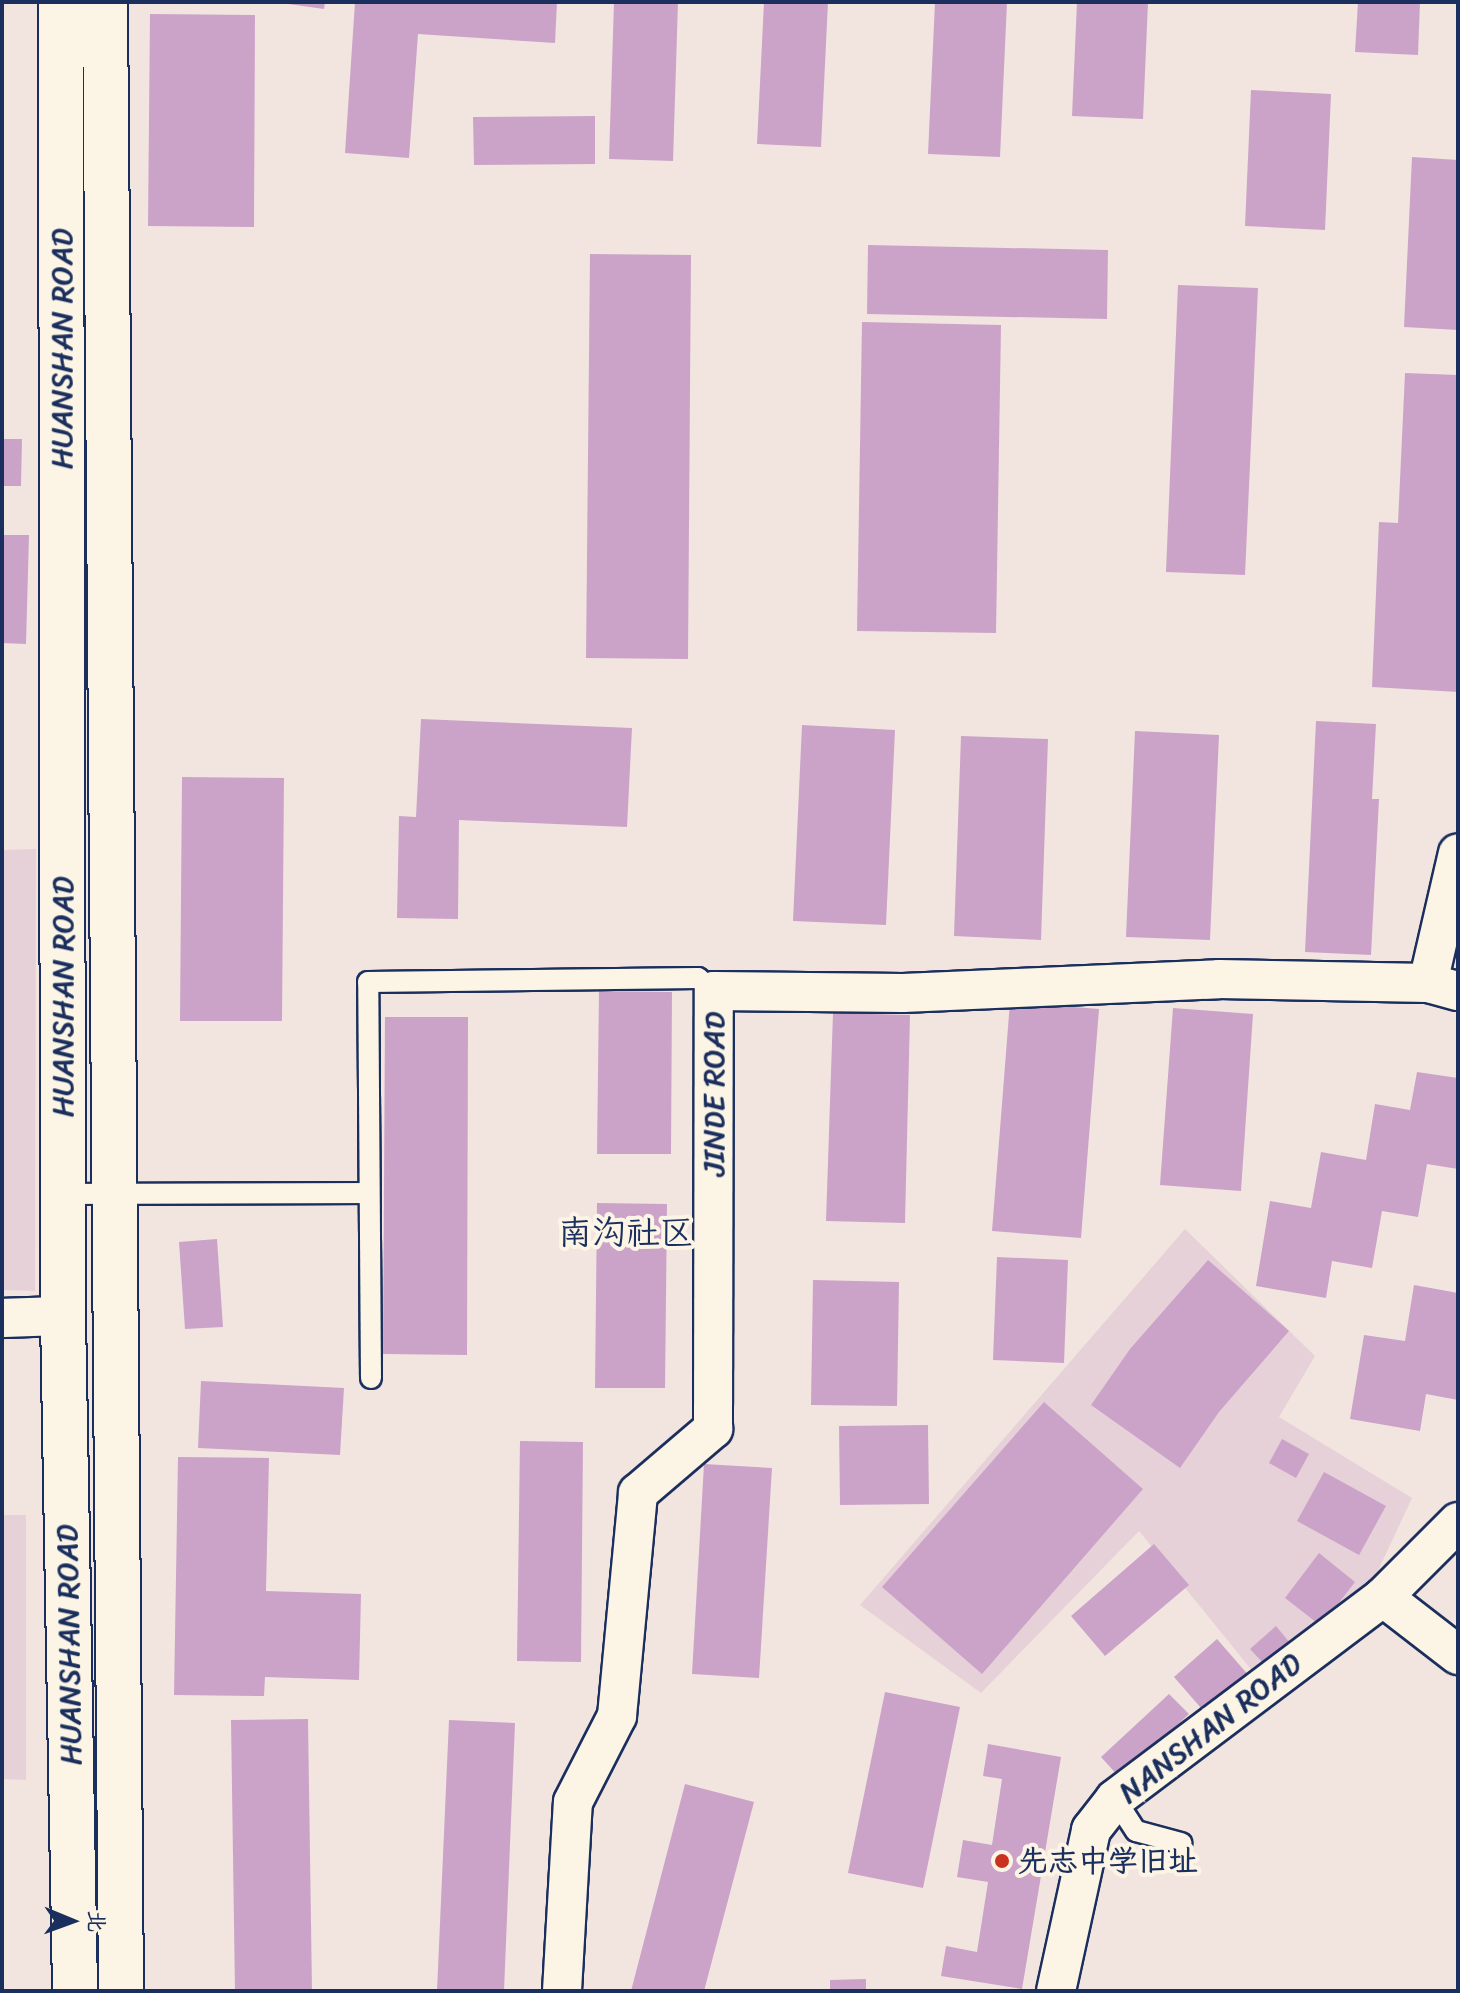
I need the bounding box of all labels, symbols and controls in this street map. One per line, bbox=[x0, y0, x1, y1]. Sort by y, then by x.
street label: HUANSHAN ROAD bbox=[44, 229, 80, 469]
street label: HUANSHAN ROAD bbox=[45, 877, 81, 1117]
street label: JINDE ROAD bbox=[696, 1012, 732, 1176]
district label: 南沟社区 bbox=[558, 1214, 694, 1254]
street label: HUANSHAN ROAD bbox=[49, 1524, 89, 1766]
street label: NANSHAN ROAD bbox=[1111, 1645, 1309, 1811]
place label: 先志中学旧址 bbox=[1018, 1843, 1198, 1879]
marker: 先志中学旧址 bbox=[993, 1852, 1011, 1870]
north arrow bbox=[32, 1881, 112, 1961]
text: 北 bbox=[77, 1910, 116, 1933]

